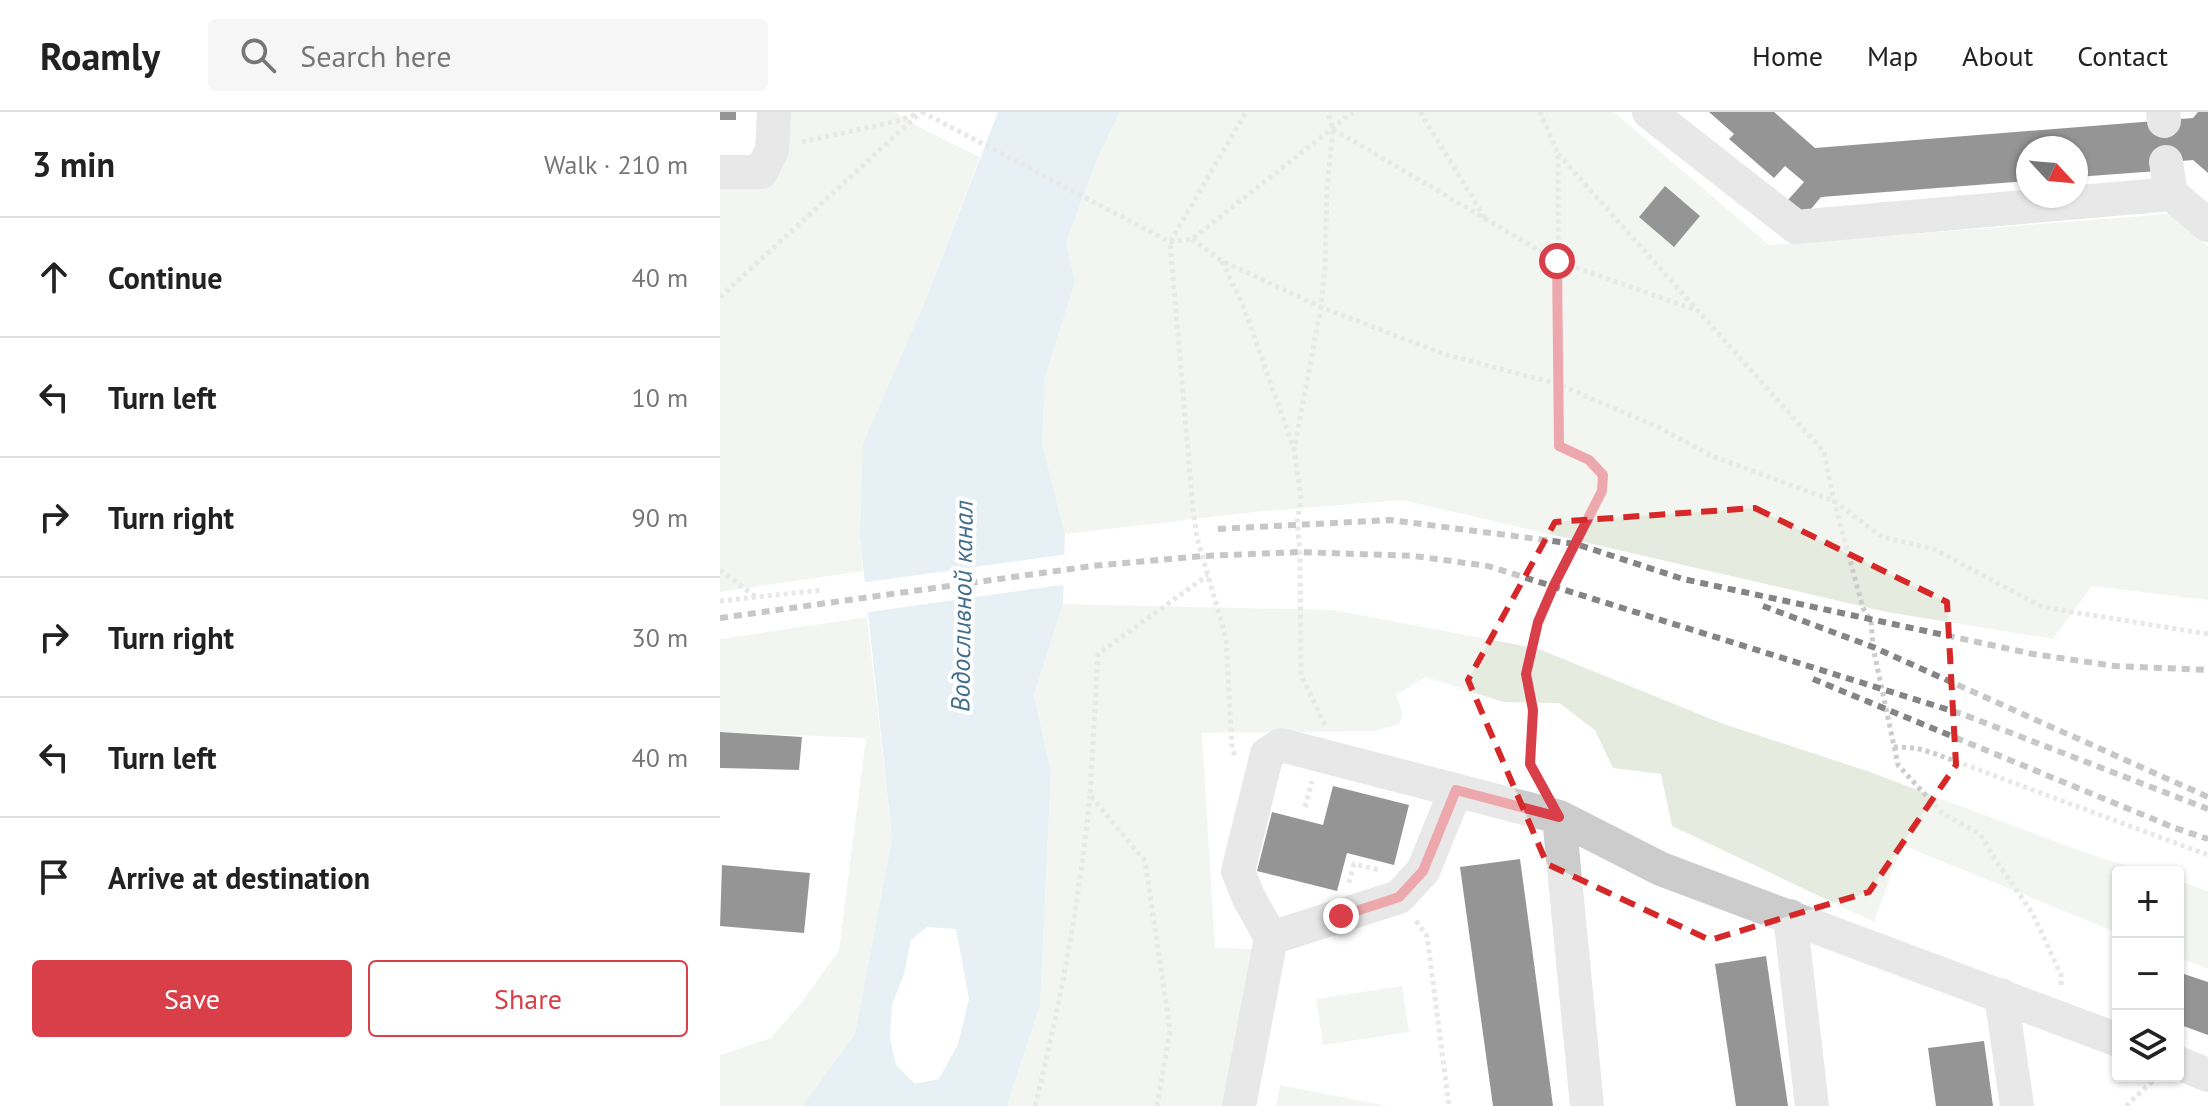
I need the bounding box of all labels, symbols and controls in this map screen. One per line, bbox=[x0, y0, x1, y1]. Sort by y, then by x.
search box bbox=[208, 19, 768, 91]
text: Roamly bbox=[40, 31, 160, 80]
icon: search bbox=[236, 33, 280, 77]
text: Search here bbox=[300, 36, 452, 75]
text: Home bbox=[1752, 37, 1823, 74]
text: Map bbox=[1867, 37, 1918, 74]
text: About bbox=[1962, 37, 2033, 74]
text: Contact bbox=[2077, 37, 2168, 74]
north arrow bbox=[2016, 136, 2088, 208]
text: 3 min bbox=[32, 142, 115, 186]
text: Walk · 210 m bbox=[544, 148, 688, 181]
route start bbox=[1539, 243, 1575, 279]
icon: ahead bbox=[32, 255, 76, 299]
text: Continue bbox=[108, 258, 222, 297]
text: 40 m bbox=[632, 261, 688, 294]
icon: left bbox=[32, 375, 76, 419]
text: Turn left bbox=[108, 378, 216, 417]
text: 10 m bbox=[632, 381, 688, 414]
icon: right bbox=[32, 495, 76, 539]
text: Turn right bbox=[108, 498, 234, 537]
water label: Водосливной канал bbox=[943, 500, 980, 712]
text: 90 m bbox=[632, 501, 688, 534]
icon: right bbox=[32, 615, 76, 659]
text: Turn right bbox=[108, 618, 234, 657]
text: 30 m bbox=[632, 621, 688, 654]
icon: left bbox=[32, 735, 76, 779]
text: Turn left bbox=[108, 738, 216, 777]
text: 40 m bbox=[632, 741, 688, 774]
icon: arrive bbox=[32, 855, 76, 899]
text: Arrive at destination bbox=[108, 858, 370, 897]
map controls bbox=[2112, 866, 2184, 1082]
button: + bbox=[2112, 866, 2184, 938]
route end bbox=[1323, 898, 1359, 934]
button: − bbox=[2112, 938, 2184, 1010]
button: Save bbox=[32, 960, 352, 1037]
button: Share bbox=[368, 960, 688, 1037]
button: layers bbox=[2112, 1010, 2184, 1082]

